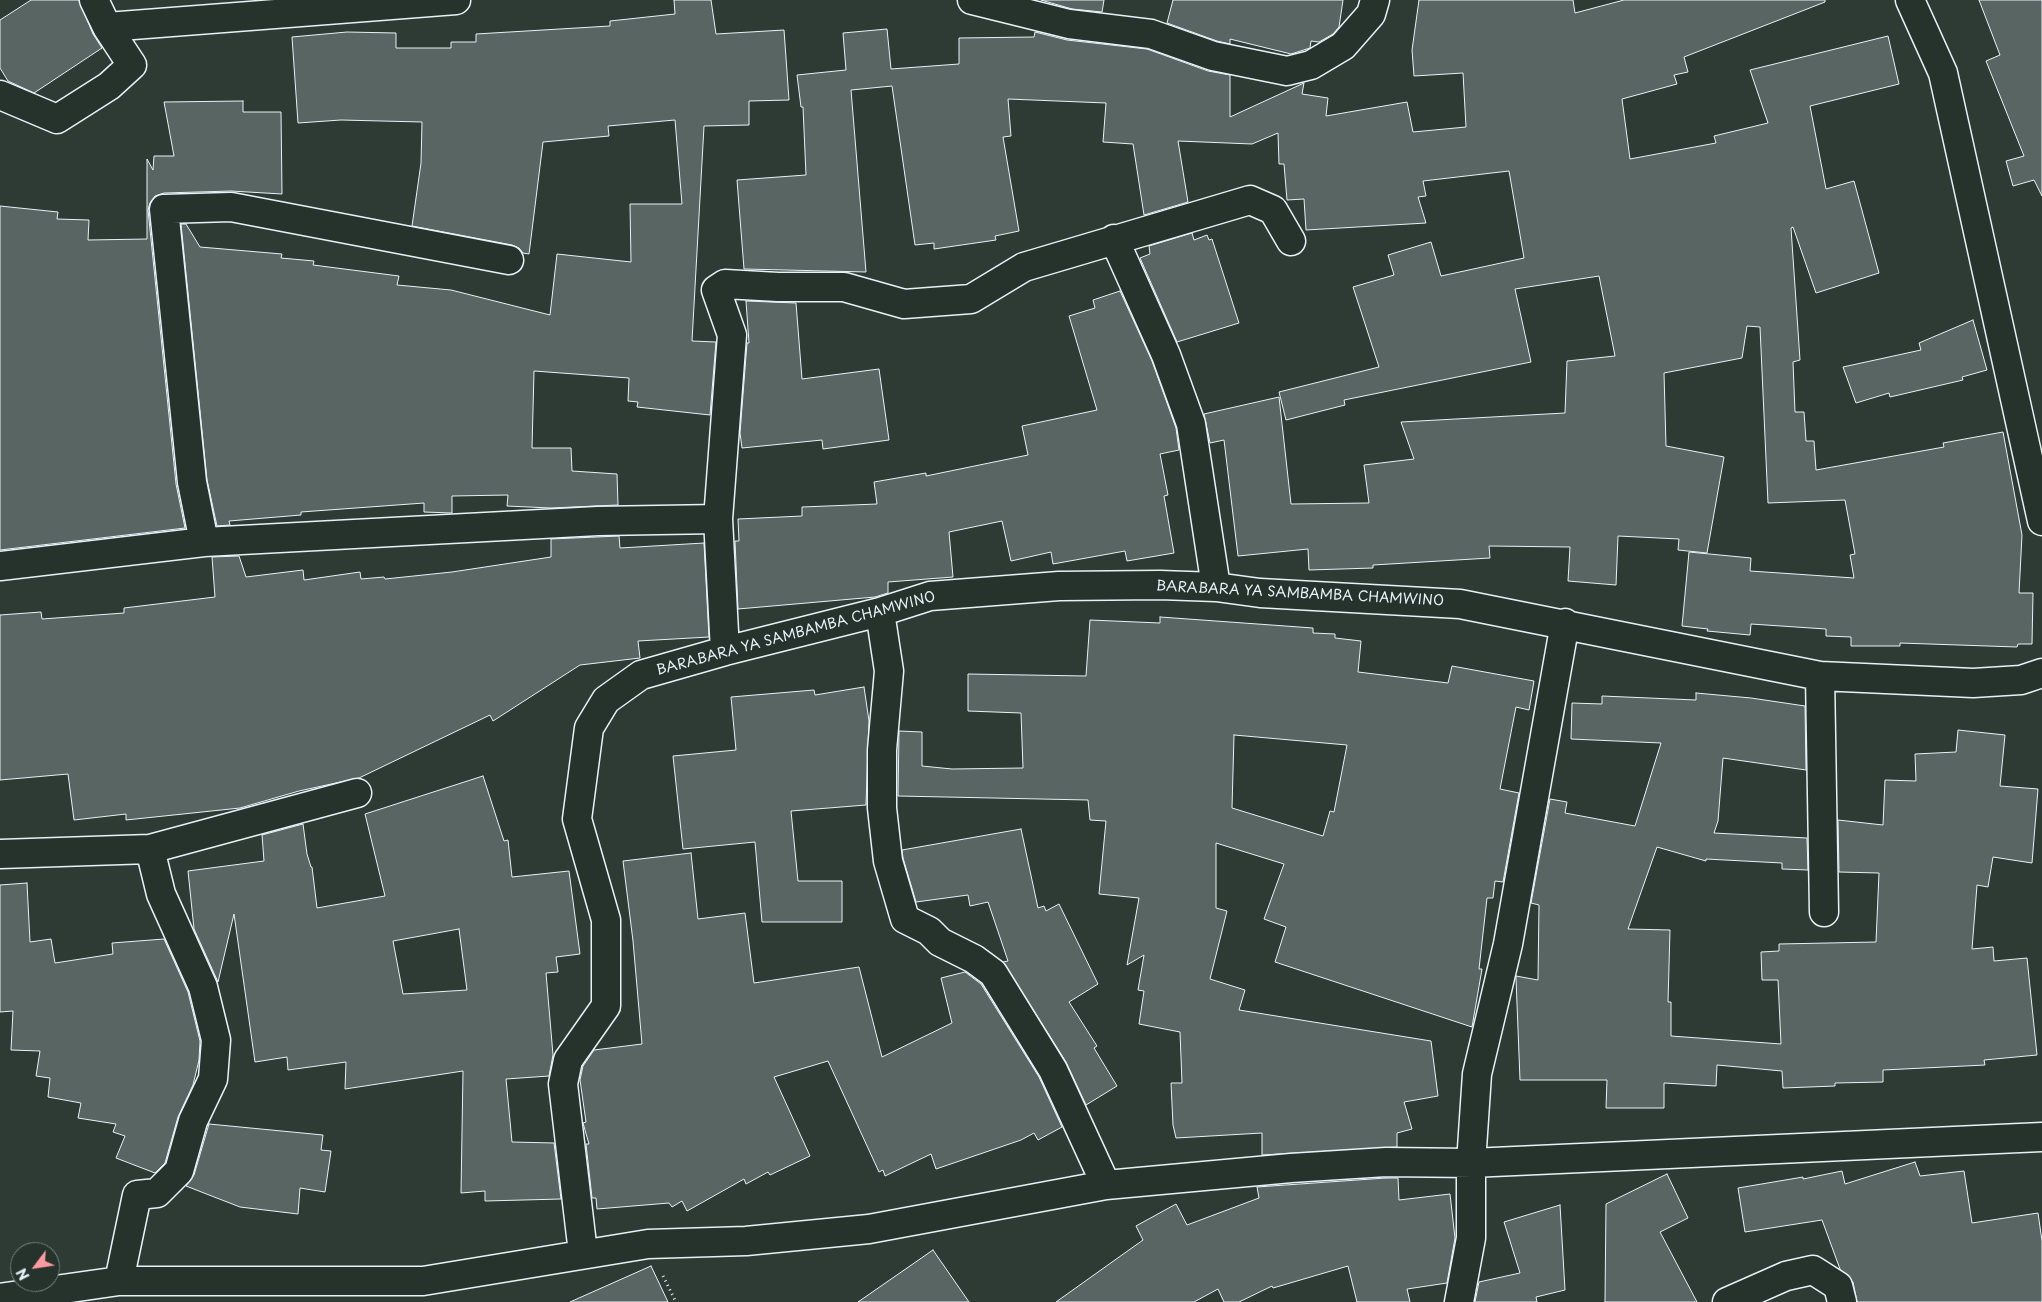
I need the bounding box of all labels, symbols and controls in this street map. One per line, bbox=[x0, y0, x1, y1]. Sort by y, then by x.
street label: BARABARA YA SAMBAMBA CHAMWINO bbox=[1156, 578, 1444, 610]
street label: BARABARA YA SAMBAMBA CHAMWINO bbox=[655, 589, 937, 679]
north arrow bbox=[10, 1242, 60, 1292]
text: N bbox=[11, 1264, 34, 1285]

